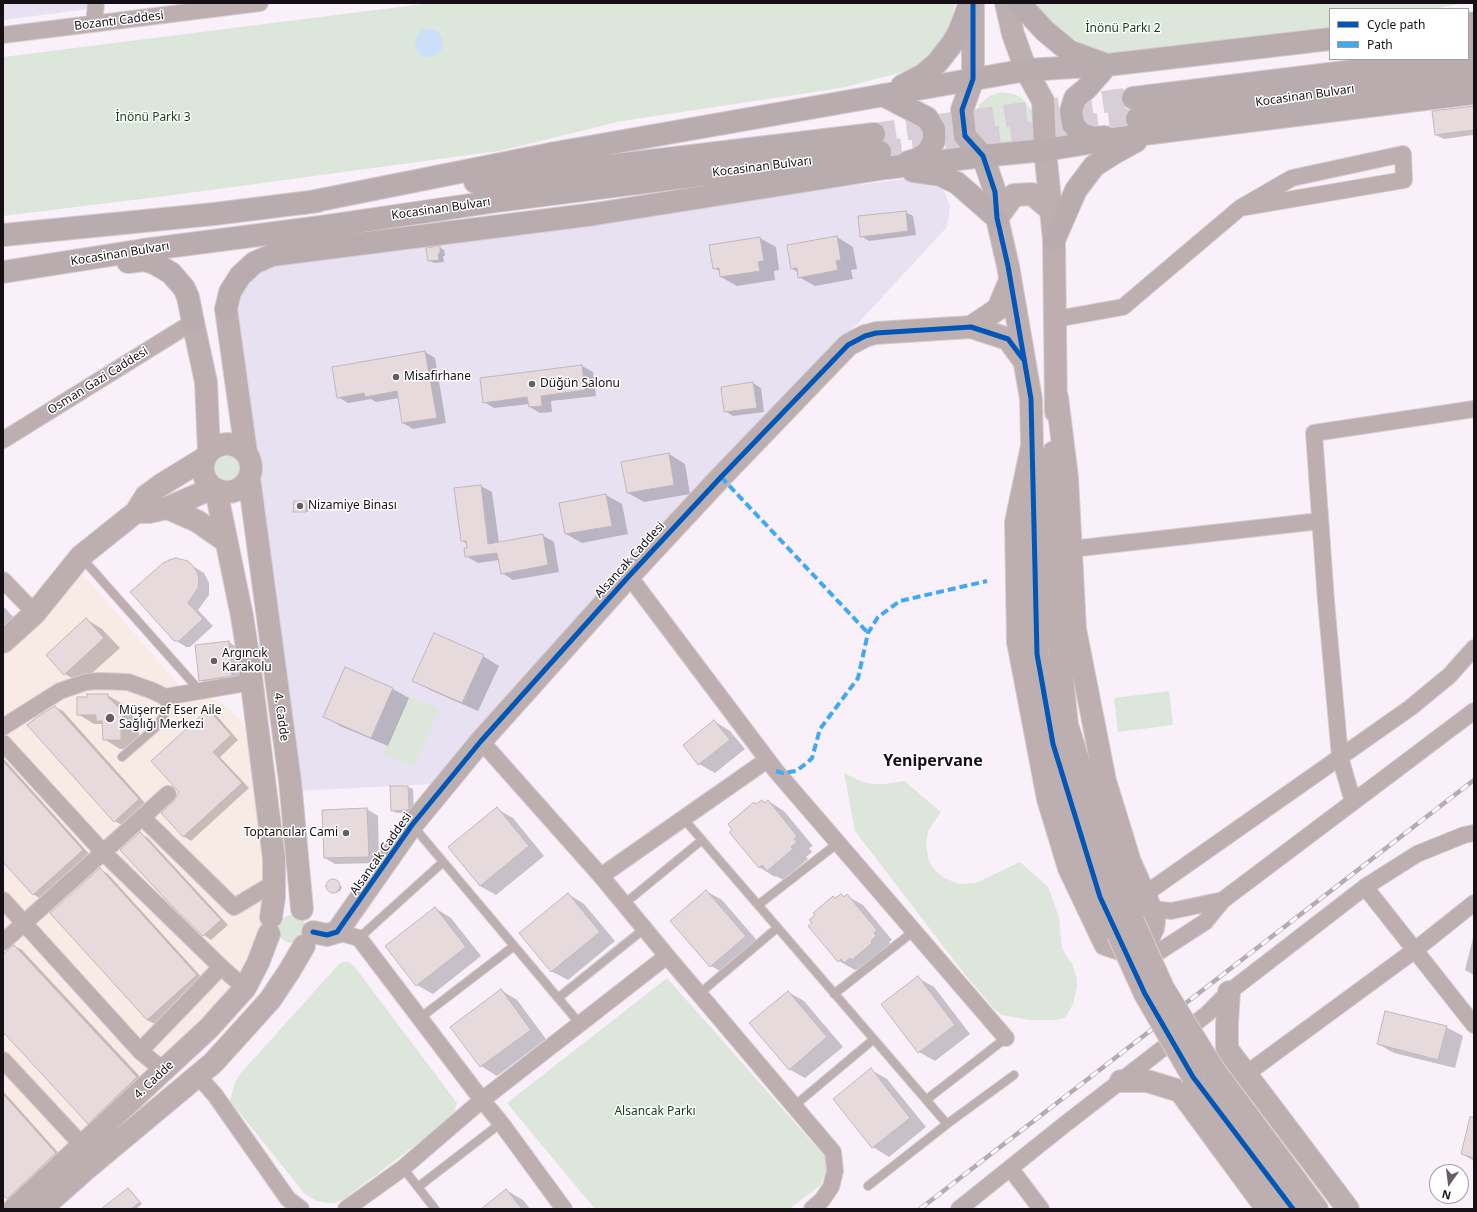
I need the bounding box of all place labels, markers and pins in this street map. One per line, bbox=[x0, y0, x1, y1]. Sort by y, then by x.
place label: Misafirhane bbox=[404, 370, 471, 384]
marker: Misafirhane bbox=[391, 372, 401, 382]
place label: Düğün Salonu bbox=[540, 377, 620, 391]
marker: Düğün Salonu bbox=[527, 379, 537, 389]
place label: Nizamiye Binası bbox=[308, 499, 397, 513]
marker: Nizamiye Binası bbox=[295, 501, 305, 511]
place label: Argıncık Karakolu bbox=[222, 647, 272, 675]
marker: Argıncık Karakolu bbox=[209, 656, 219, 666]
place label: Müşerref Eser Aile Sağlığı Merkezi bbox=[119, 704, 221, 732]
marker: Müşerref Eser Aile Sağlığı Merkezi bbox=[104, 712, 116, 724]
place label: Toptancılar Cami bbox=[244, 826, 338, 840]
marker: Toptancılar Cami bbox=[341, 828, 351, 838]

